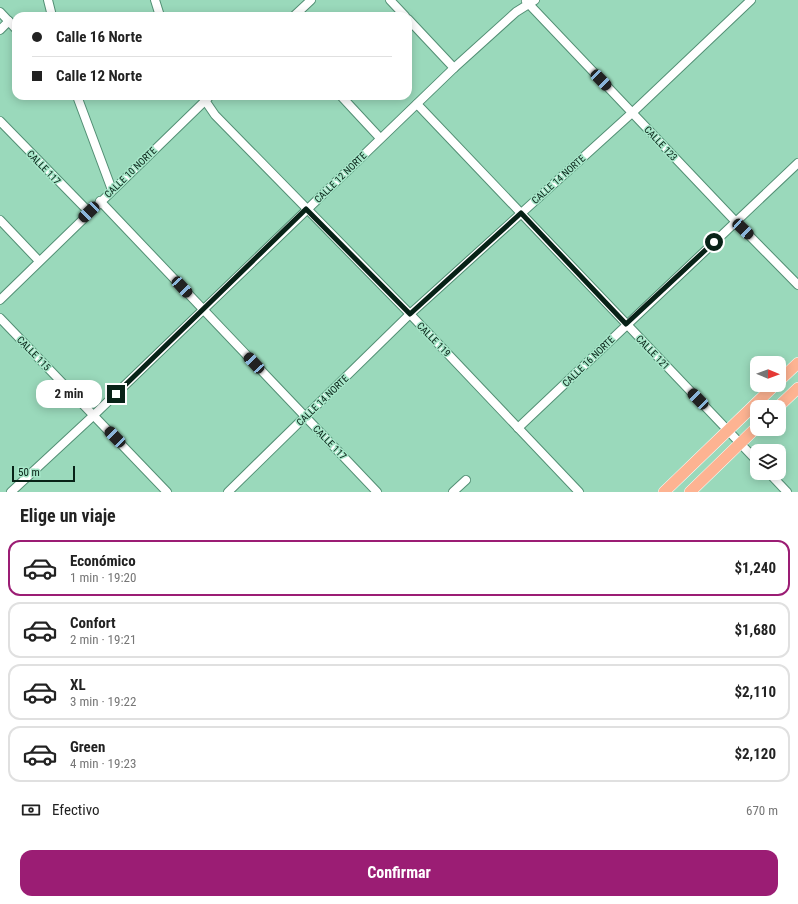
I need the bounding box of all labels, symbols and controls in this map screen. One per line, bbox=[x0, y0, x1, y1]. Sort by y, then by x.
text: Calle 16 Norte bbox=[56, 28, 142, 46]
text: Calle 12 Norte bbox=[56, 67, 142, 85]
car bbox=[588, 67, 614, 93]
street label: CALLE 123 bbox=[642, 124, 679, 163]
street label: CALLE 10 NORTE bbox=[102, 145, 159, 200]
street label: CALLE 117 bbox=[25, 148, 63, 187]
street label: CALLE 12 NORTE bbox=[312, 150, 369, 205]
street label: CALLE 14 NORTE bbox=[530, 153, 587, 206]
car bbox=[76, 199, 102, 225]
car bbox=[730, 216, 756, 242]
route start bbox=[705, 233, 723, 251]
car bbox=[169, 274, 195, 300]
street label: CALLE 119 bbox=[415, 320, 453, 359]
street label: CALLE 121 bbox=[634, 333, 672, 372]
street label: CALLE 115 bbox=[15, 334, 53, 373]
street label: CALLE 16 NORTE bbox=[560, 334, 617, 389]
car bbox=[241, 350, 267, 376]
north arrow bbox=[750, 356, 786, 392]
map controls bbox=[750, 356, 786, 480]
street label: CALLE 14 NORTE bbox=[294, 373, 351, 428]
callout: 2 min bbox=[36, 380, 102, 408]
route end bbox=[107, 385, 125, 403]
text: 2 min bbox=[55, 386, 83, 401]
car bbox=[685, 386, 711, 412]
button: locate bbox=[750, 400, 786, 436]
street label: CALLE 117 bbox=[311, 423, 349, 462]
car bbox=[102, 424, 128, 450]
button: layers bbox=[750, 444, 786, 480]
scale bar bbox=[12, 464, 75, 483]
text: 50 m bbox=[18, 466, 40, 479]
text: Elige un viaje bbox=[20, 505, 116, 526]
icon: car bbox=[22, 550, 58, 586]
text: Económico bbox=[70, 552, 136, 570]
text: $1,240 bbox=[734, 559, 776, 577]
text: 1 min · 19:20 bbox=[70, 570, 136, 585]
icon: car bbox=[22, 612, 58, 648]
text: Confort bbox=[70, 614, 116, 632]
text: $1,680 bbox=[734, 621, 776, 639]
text: 2 min · 19:21 bbox=[70, 632, 136, 647]
icon: car bbox=[22, 674, 58, 710]
text: XL bbox=[70, 676, 86, 694]
text: $2,110 bbox=[734, 683, 776, 701]
text: 3 min · 19:22 bbox=[70, 694, 136, 709]
icon: car bbox=[22, 736, 58, 772]
text: Green bbox=[70, 738, 105, 756]
text: $2,120 bbox=[734, 745, 776, 763]
text: 4 min · 19:23 bbox=[70, 756, 136, 771]
icon: cash bbox=[20, 799, 42, 821]
text: Efectivo bbox=[52, 801, 100, 819]
text: 670 m bbox=[746, 803, 778, 818]
button: Confirmar bbox=[20, 850, 778, 896]

